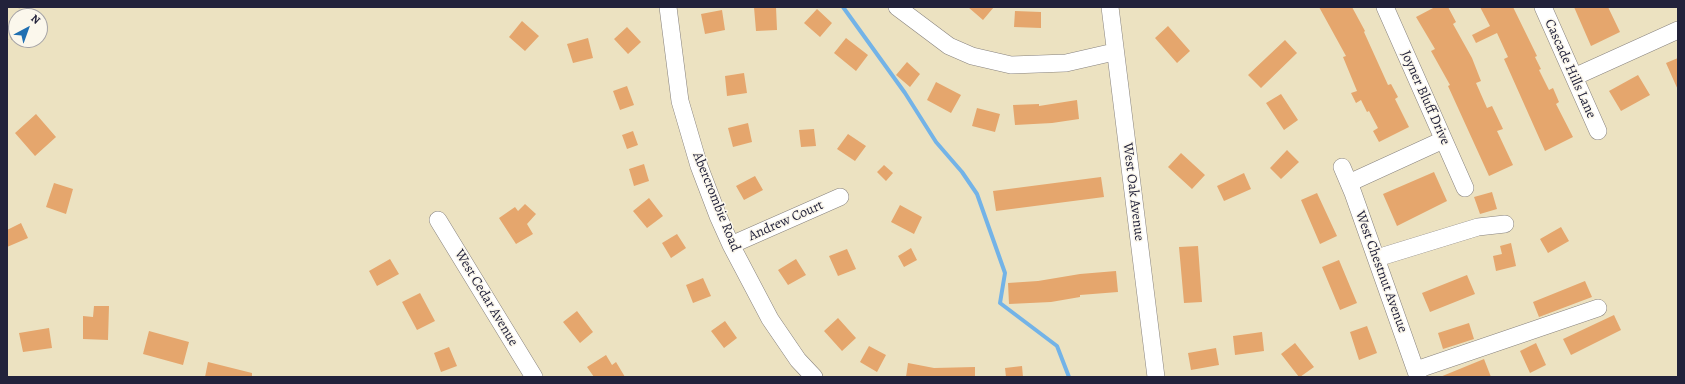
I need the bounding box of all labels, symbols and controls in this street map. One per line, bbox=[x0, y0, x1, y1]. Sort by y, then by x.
north arrow bbox=[8, 8, 48, 48]
text: N bbox=[28, 11, 43, 28]
street label: Cascade Hills Lane bbox=[1541, 17, 1599, 121]
street label: Joyner Bluff Drive bbox=[1397, 48, 1453, 148]
street label: West Oak Avenue bbox=[1119, 142, 1147, 242]
street label: Abercrombie Road bbox=[688, 150, 744, 254]
street label: Andrew Court bbox=[746, 197, 826, 245]
street label: West Chestnut Avenue bbox=[1351, 209, 1411, 335]
street label: West Cedar Avenue bbox=[450, 247, 522, 349]

